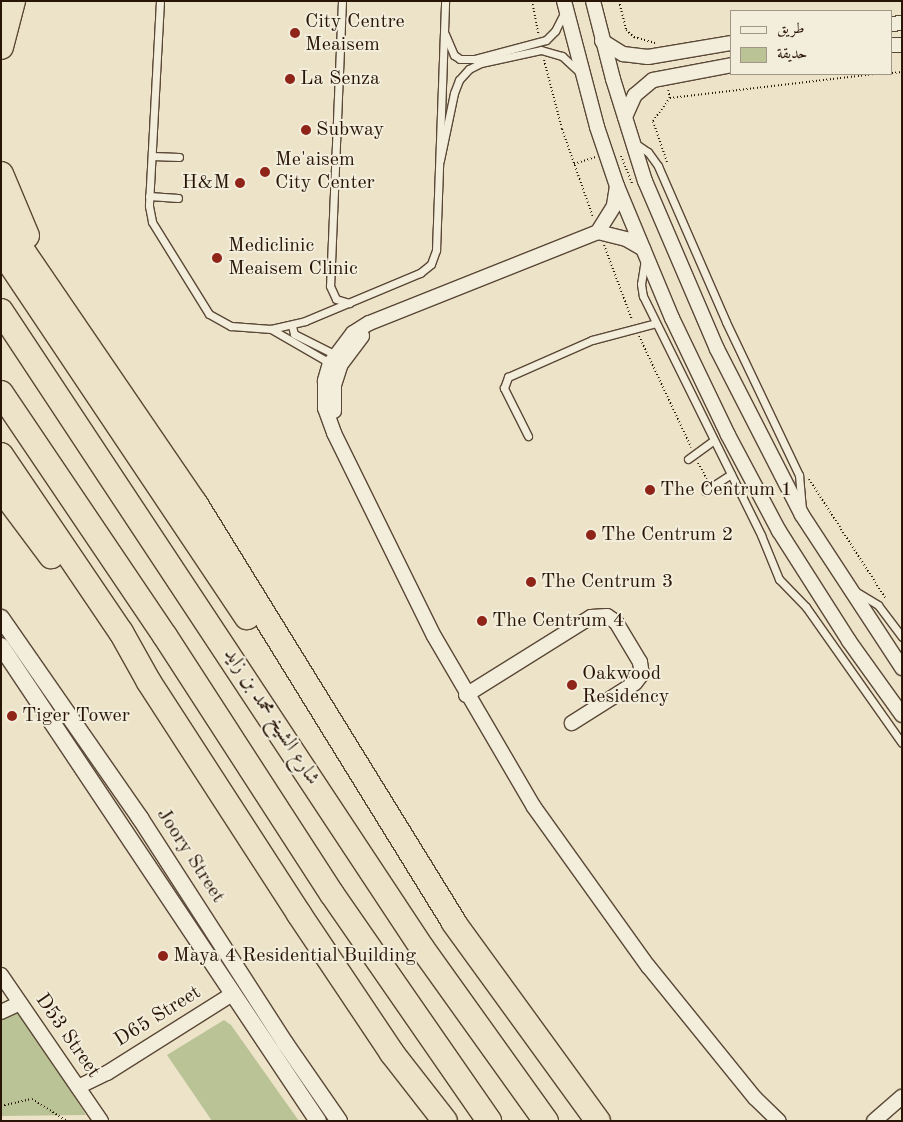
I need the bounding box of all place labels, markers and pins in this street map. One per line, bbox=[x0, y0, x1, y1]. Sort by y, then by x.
place label: City Centre Meaisem bbox=[305, 10, 405, 57]
marker: City Centre Meaisem bbox=[289, 27, 301, 39]
place label: La Senza bbox=[300, 67, 380, 91]
marker: La Senza bbox=[284, 73, 296, 85]
place label: Subway bbox=[316, 118, 384, 142]
marker: Subway bbox=[300, 124, 312, 136]
place label: Me'aisem City Center bbox=[275, 148, 375, 195]
marker: Me'aisem City Center bbox=[259, 166, 271, 178]
place label: H&M bbox=[182, 171, 230, 195]
marker: H&M bbox=[234, 177, 246, 189]
place label: Mediclinic Meaisem Clinic bbox=[228, 235, 358, 282]
marker: Mediclinic Meaisem Clinic bbox=[210, 251, 224, 265]
place label: The Centrum 1 bbox=[660, 478, 792, 502]
marker: The Centrum 1 bbox=[644, 484, 656, 496]
place label: The Centrum 2 bbox=[601, 523, 733, 547]
marker: The Centrum 2 bbox=[585, 529, 597, 541]
place label: The Centrum 3 bbox=[541, 570, 673, 594]
marker: The Centrum 3 bbox=[525, 576, 537, 588]
place label: The Centrum 4 bbox=[492, 609, 624, 633]
marker: The Centrum 4 bbox=[476, 615, 488, 627]
place label: Oakwood Residency bbox=[582, 662, 669, 709]
marker: Oakwood Residency bbox=[566, 679, 578, 691]
place label: Tiger Tower bbox=[22, 704, 130, 728]
marker: Tiger Tower bbox=[6, 710, 18, 722]
place label: Maya 4 Residential Building bbox=[173, 944, 416, 968]
marker: Maya 4 Residential Building bbox=[157, 950, 169, 962]

